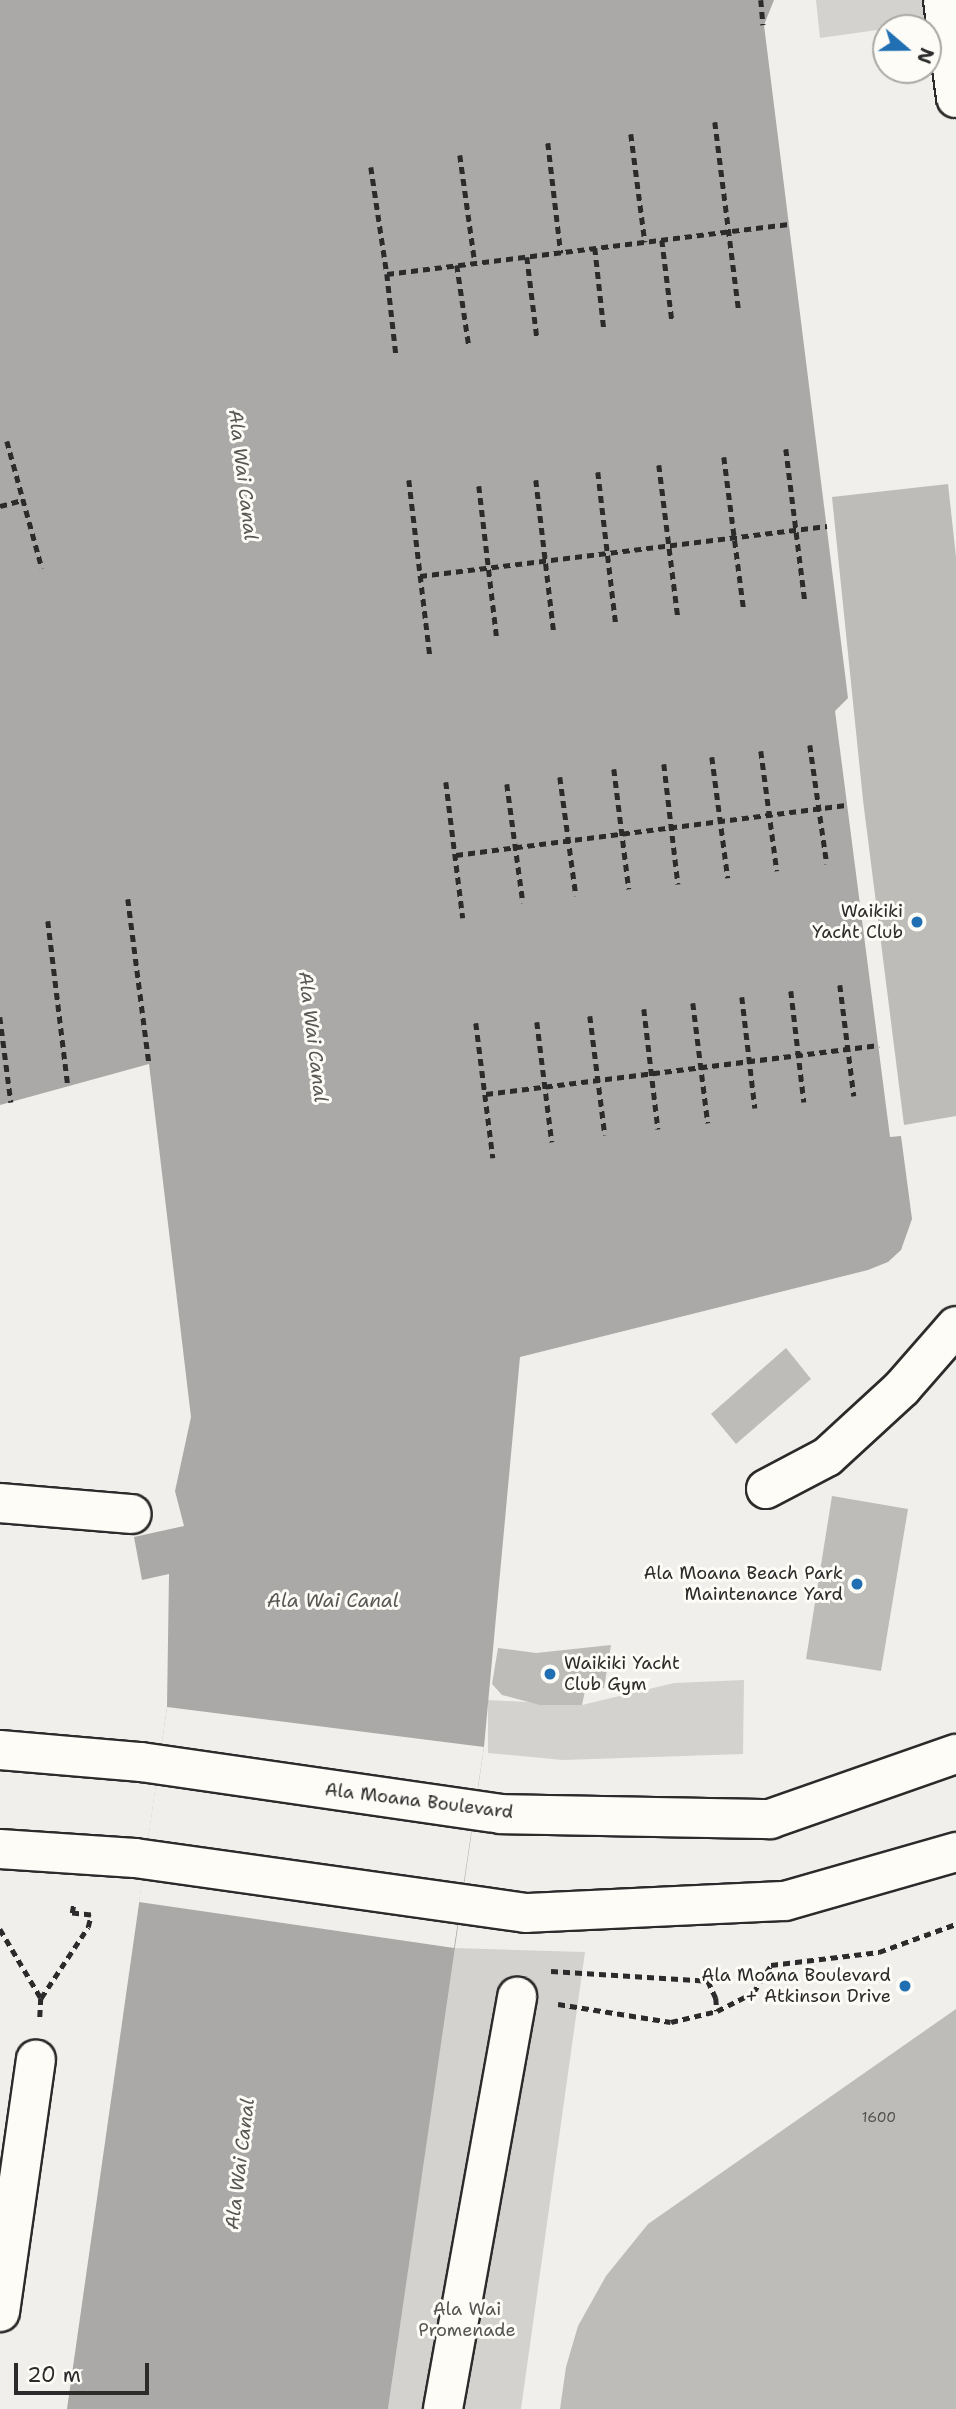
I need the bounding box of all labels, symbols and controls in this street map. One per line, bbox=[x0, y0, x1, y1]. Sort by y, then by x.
north arrow bbox=[872, 14, 942, 84]
text: N bbox=[911, 44, 940, 67]
water label: Ala Wai Canal bbox=[224, 408, 262, 542]
place label: Waikiki Yacht Club bbox=[812, 901, 903, 944]
marker: Waikiki Yacht Club bbox=[909, 914, 925, 930]
water label: Ala Wai Canal bbox=[294, 970, 332, 1104]
place label: Ala Moana Beach Park Maintenance Yard bbox=[643, 1563, 843, 1606]
marker: Ala Moana Beach Park Maintenance Yard bbox=[849, 1576, 865, 1592]
water label: Ala Wai Canal bbox=[267, 1590, 399, 1612]
place label: Waikiki Yacht Club Gym bbox=[564, 1653, 680, 1696]
marker: Waikiki Yacht Club Gym bbox=[542, 1666, 558, 1682]
street label: Ala Moana Boulevard bbox=[324, 1779, 514, 1823]
place label: Ala Moana Boulevard + Atkinson Drive bbox=[701, 1965, 891, 2008]
marker: Ala Moana Boulevard + Atkinson Drive bbox=[897, 1978, 913, 1994]
water label: Ala Wai Canal bbox=[221, 2097, 259, 2231]
house number: 1600 bbox=[862, 2109, 896, 2125]
park label: Ala Wai Promenade bbox=[418, 2299, 516, 2342]
scale bar bbox=[18, 2350, 152, 2394]
text: 20 m bbox=[27, 2361, 81, 2389]

